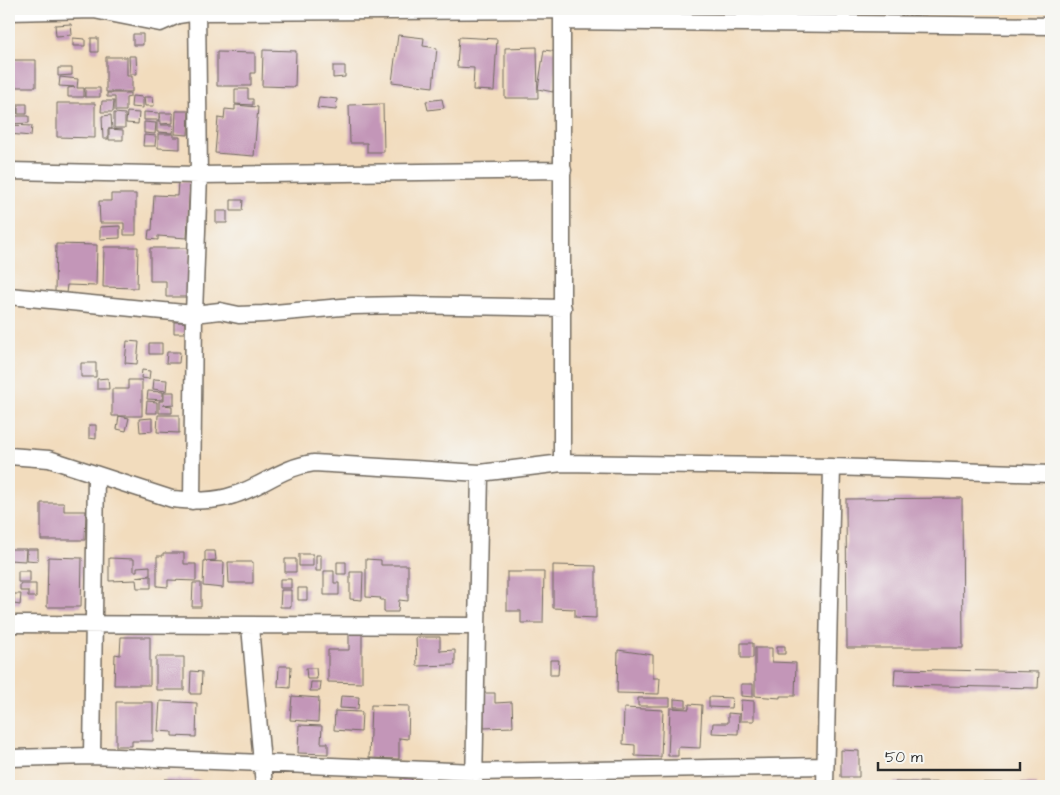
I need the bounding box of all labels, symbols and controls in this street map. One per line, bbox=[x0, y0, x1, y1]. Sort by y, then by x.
scale bar bbox=[878, 740, 1020, 772]
text: 50 m bbox=[885, 747, 923, 768]

